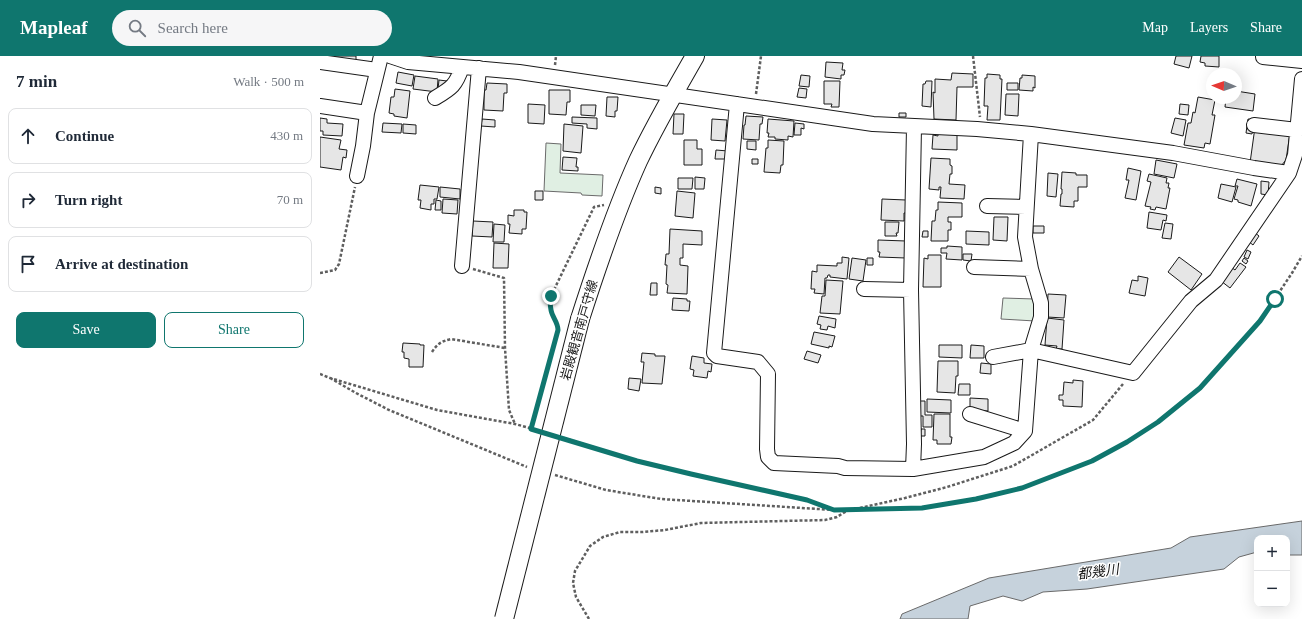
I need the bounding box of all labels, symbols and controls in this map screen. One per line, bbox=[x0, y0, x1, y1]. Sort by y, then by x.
search box bbox=[112, 10, 392, 46]
text: Mapleaf bbox=[20, 17, 88, 38]
icon: search bbox=[126, 17, 148, 39]
text: Search here bbox=[158, 20, 228, 36]
text: Map bbox=[1142, 20, 1168, 35]
text: Layers bbox=[1190, 20, 1228, 35]
text: Share bbox=[1250, 20, 1282, 35]
north arrow bbox=[1206, 68, 1242, 104]
text: 7 min bbox=[16, 72, 57, 91]
text: Walk · 500 m bbox=[233, 74, 304, 89]
icon: ahead bbox=[17, 125, 39, 147]
text: Continue bbox=[55, 128, 114, 144]
text: 430 m bbox=[270, 128, 303, 143]
icon: right bbox=[17, 189, 39, 211]
text: Turn right bbox=[55, 192, 122, 208]
text: 70 m bbox=[277, 192, 303, 207]
icon: arrive bbox=[17, 253, 39, 275]
text: Arrive at destination bbox=[55, 256, 188, 272]
street label: 岩殿観音南戸守線 bbox=[557, 278, 601, 382]
route end bbox=[542, 287, 560, 305]
route start bbox=[1266, 290, 1284, 308]
button: Save bbox=[16, 312, 156, 348]
button: Share bbox=[164, 312, 304, 348]
map controls bbox=[1254, 535, 1290, 607]
button: + bbox=[1254, 535, 1290, 571]
water label: 都幾川 bbox=[1076, 562, 1122, 582]
button: − bbox=[1254, 571, 1290, 607]

